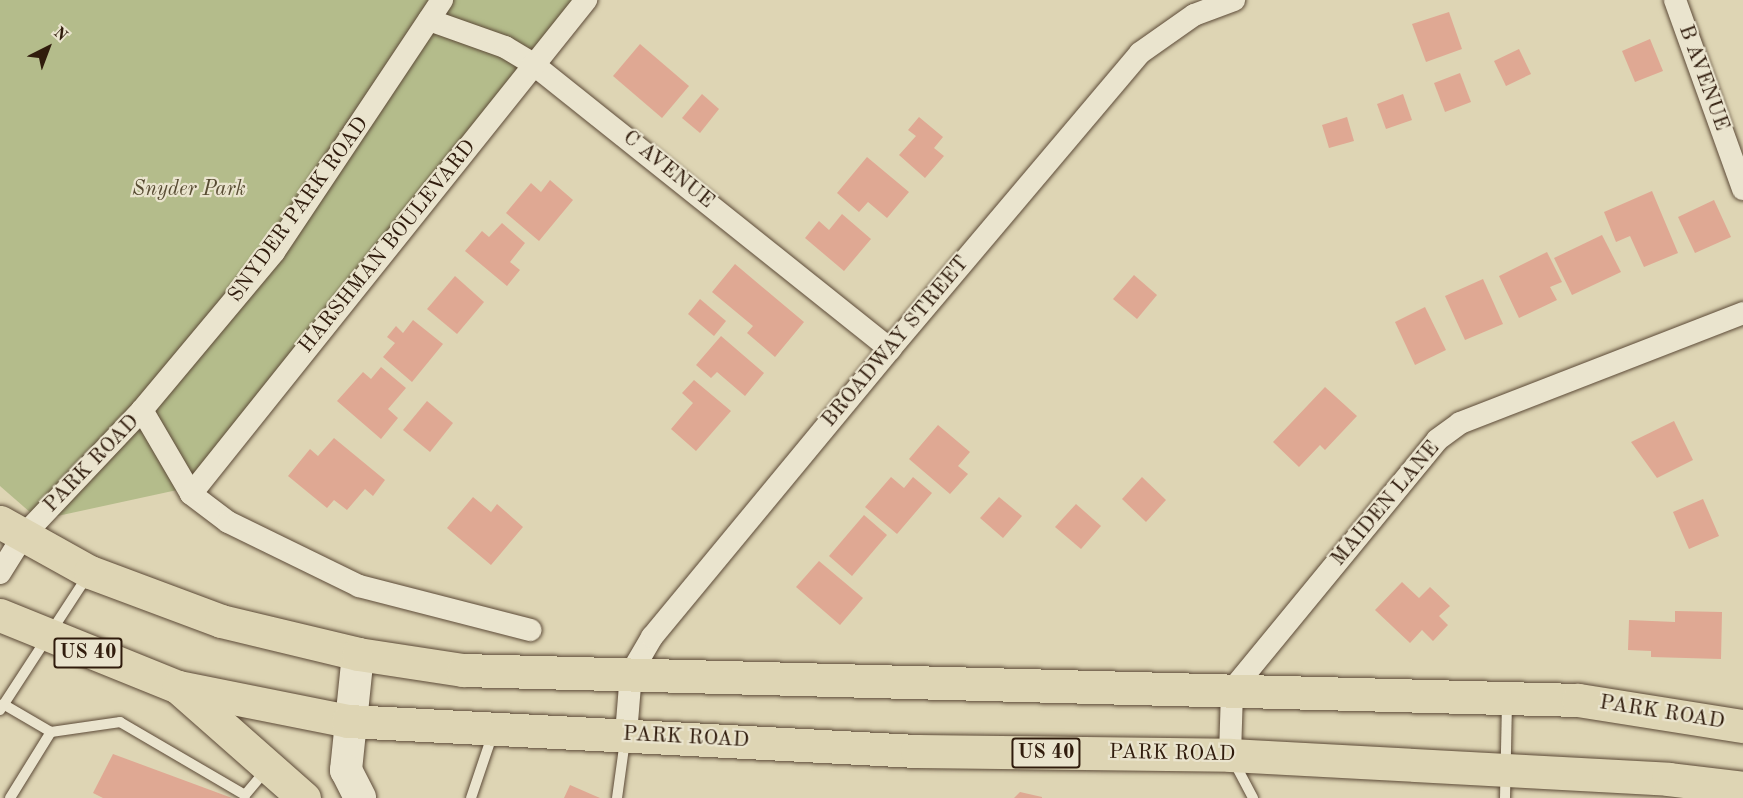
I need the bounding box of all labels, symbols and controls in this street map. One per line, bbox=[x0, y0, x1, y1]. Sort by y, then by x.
north arrow bbox=[18, 18, 78, 78]
street label: B AVENUE bbox=[1672, 22, 1734, 134]
text: N bbox=[50, 25, 70, 45]
street label: SNYDER PARK ROAD bbox=[223, 112, 375, 308]
street label: C AVENUE bbox=[617, 126, 719, 214]
street label: HARSHMAN BOULEVARD bbox=[294, 135, 482, 359]
park label: Snyder Park bbox=[132, 177, 246, 203]
street label: BROADWAY STREET bbox=[817, 251, 975, 433]
street label: PARK ROAD bbox=[39, 410, 145, 518]
street label: MAIDEN LANE bbox=[1326, 436, 1446, 572]
road number: US 40 bbox=[52, 636, 124, 670]
street label: PARK ROAD bbox=[1598, 691, 1726, 735]
street label: PARK ROAD bbox=[622, 722, 750, 754]
road number: US 40 bbox=[1010, 736, 1082, 770]
street label: PARK ROAD bbox=[1109, 740, 1235, 768]

